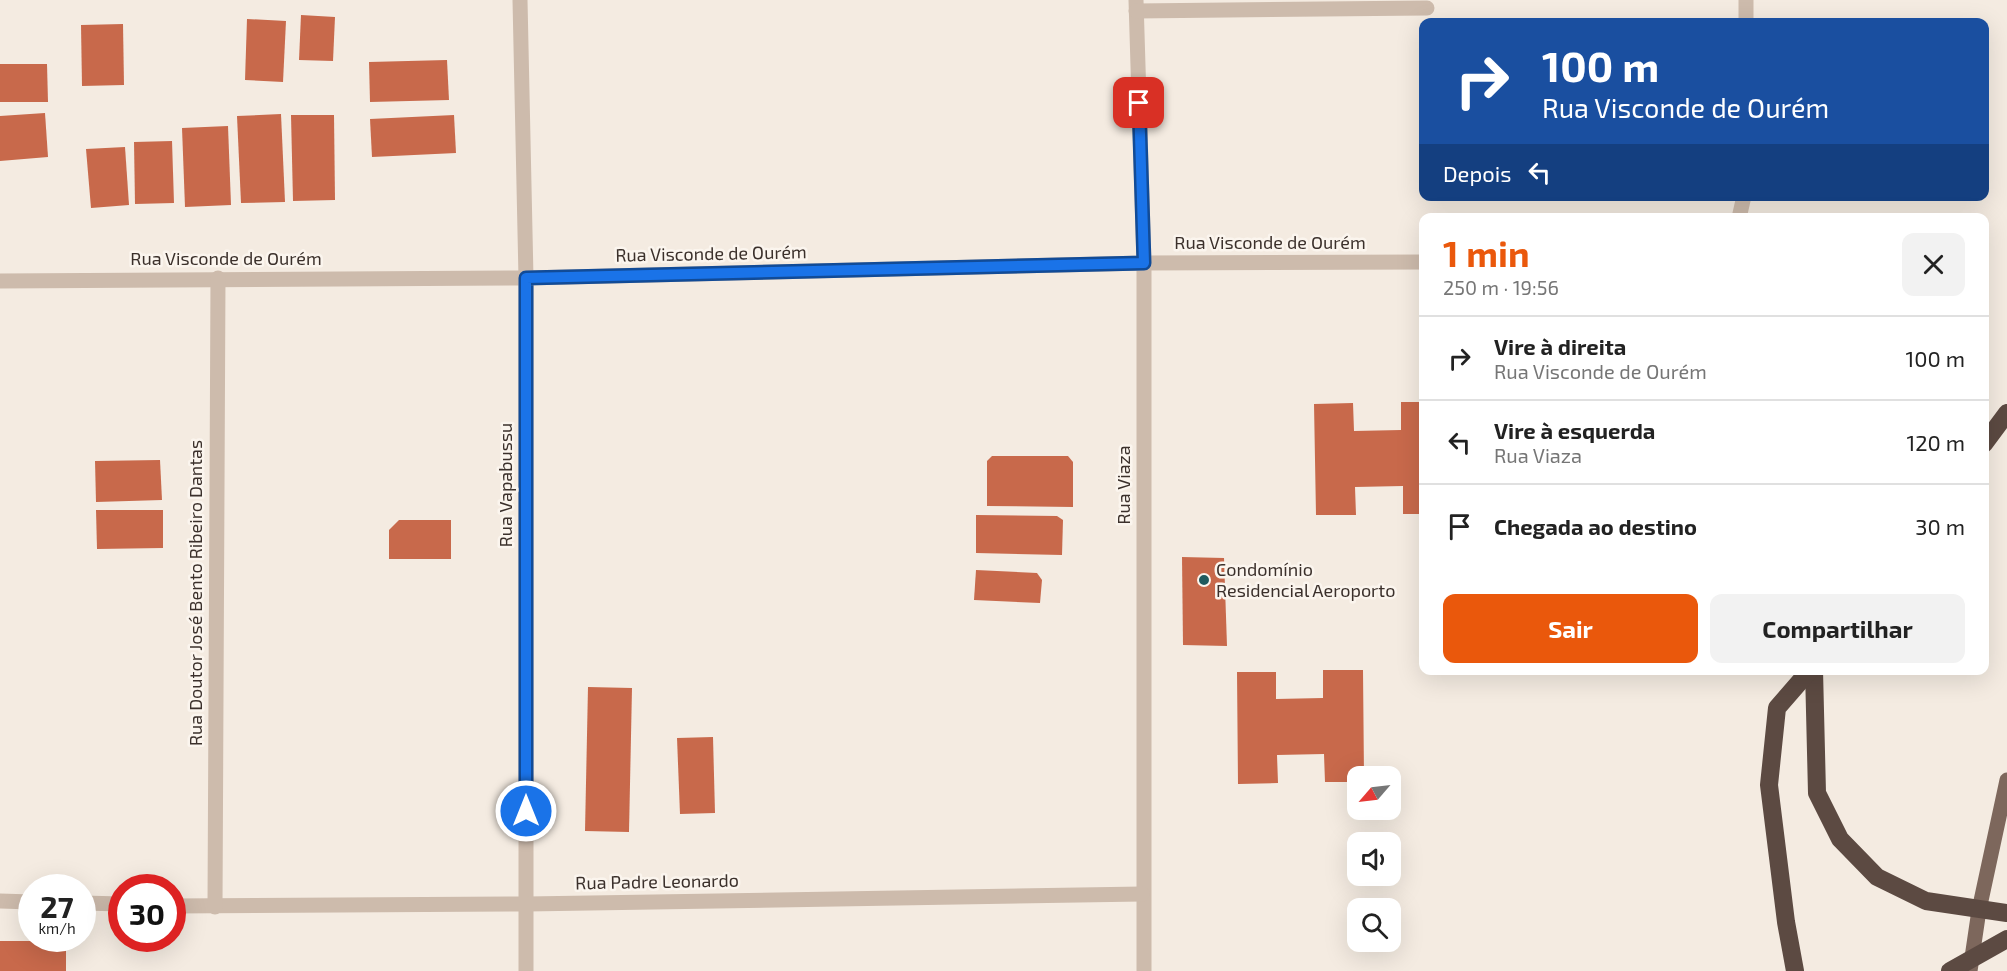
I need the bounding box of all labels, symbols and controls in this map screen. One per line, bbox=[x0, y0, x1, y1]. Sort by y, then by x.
text: 100 m bbox=[1542, 40, 1659, 90]
icon: right bbox=[1443, 42, 1521, 120]
pin bbox=[1113, 77, 1164, 128]
icon: arrive bbox=[1122, 86, 1155, 119]
text: Rua Visconde de Ourém bbox=[1542, 91, 1829, 123]
icon: left bbox=[1523, 156, 1556, 189]
text: Depois bbox=[1443, 160, 1511, 186]
street label: Rua Visconde de Ourém bbox=[1174, 231, 1366, 253]
text: 1 min bbox=[1443, 231, 1530, 274]
button: close bbox=[1902, 233, 1965, 296]
street label: Rua Visconde de Ourém bbox=[615, 240, 807, 266]
street label: Rua Visconde de Ourém bbox=[130, 247, 322, 269]
text: 250 m · 19:56 bbox=[1443, 275, 1559, 299]
text: Vire à direita bbox=[1494, 333, 1626, 359]
icon: right bbox=[1443, 342, 1476, 375]
text: 100 m bbox=[1906, 345, 1965, 371]
text: Rua Visconde de Ourém bbox=[1494, 359, 1707, 383]
text: Vire à esquerda bbox=[1494, 417, 1655, 443]
street label: Rua Vapabussu bbox=[494, 423, 516, 547]
icon: left bbox=[1443, 426, 1476, 459]
text: 120 m bbox=[1906, 429, 1965, 455]
street label: Rua Doutor José Bento Ribeiro Dantas bbox=[184, 440, 206, 746]
text: Rua Viaza bbox=[1494, 443, 1582, 467]
street label: Rua Viaza bbox=[1112, 445, 1134, 525]
icon: arrive bbox=[1443, 510, 1476, 543]
text: Chegada ao destino bbox=[1494, 513, 1697, 539]
text: 30 m bbox=[1915, 513, 1965, 539]
place label: Condomínio Residencial Aeroporto bbox=[1216, 558, 1395, 601]
marker: Condomínio Residencial Aeroporto bbox=[1197, 573, 1211, 587]
button: Sair bbox=[1443, 594, 1698, 663]
button: Compartilhar bbox=[1710, 594, 1965, 663]
north arrow bbox=[1347, 766, 1401, 820]
map controls bbox=[1347, 766, 1401, 952]
position arrow bbox=[494, 779, 558, 843]
button: sound bbox=[1347, 832, 1401, 886]
street label: Rua Padre Leonardo bbox=[575, 869, 739, 893]
speed limit sign: 30 bbox=[108, 874, 186, 952]
text: 27 bbox=[40, 888, 74, 924]
button: search bbox=[1347, 898, 1401, 952]
text: km/h bbox=[38, 919, 76, 937]

